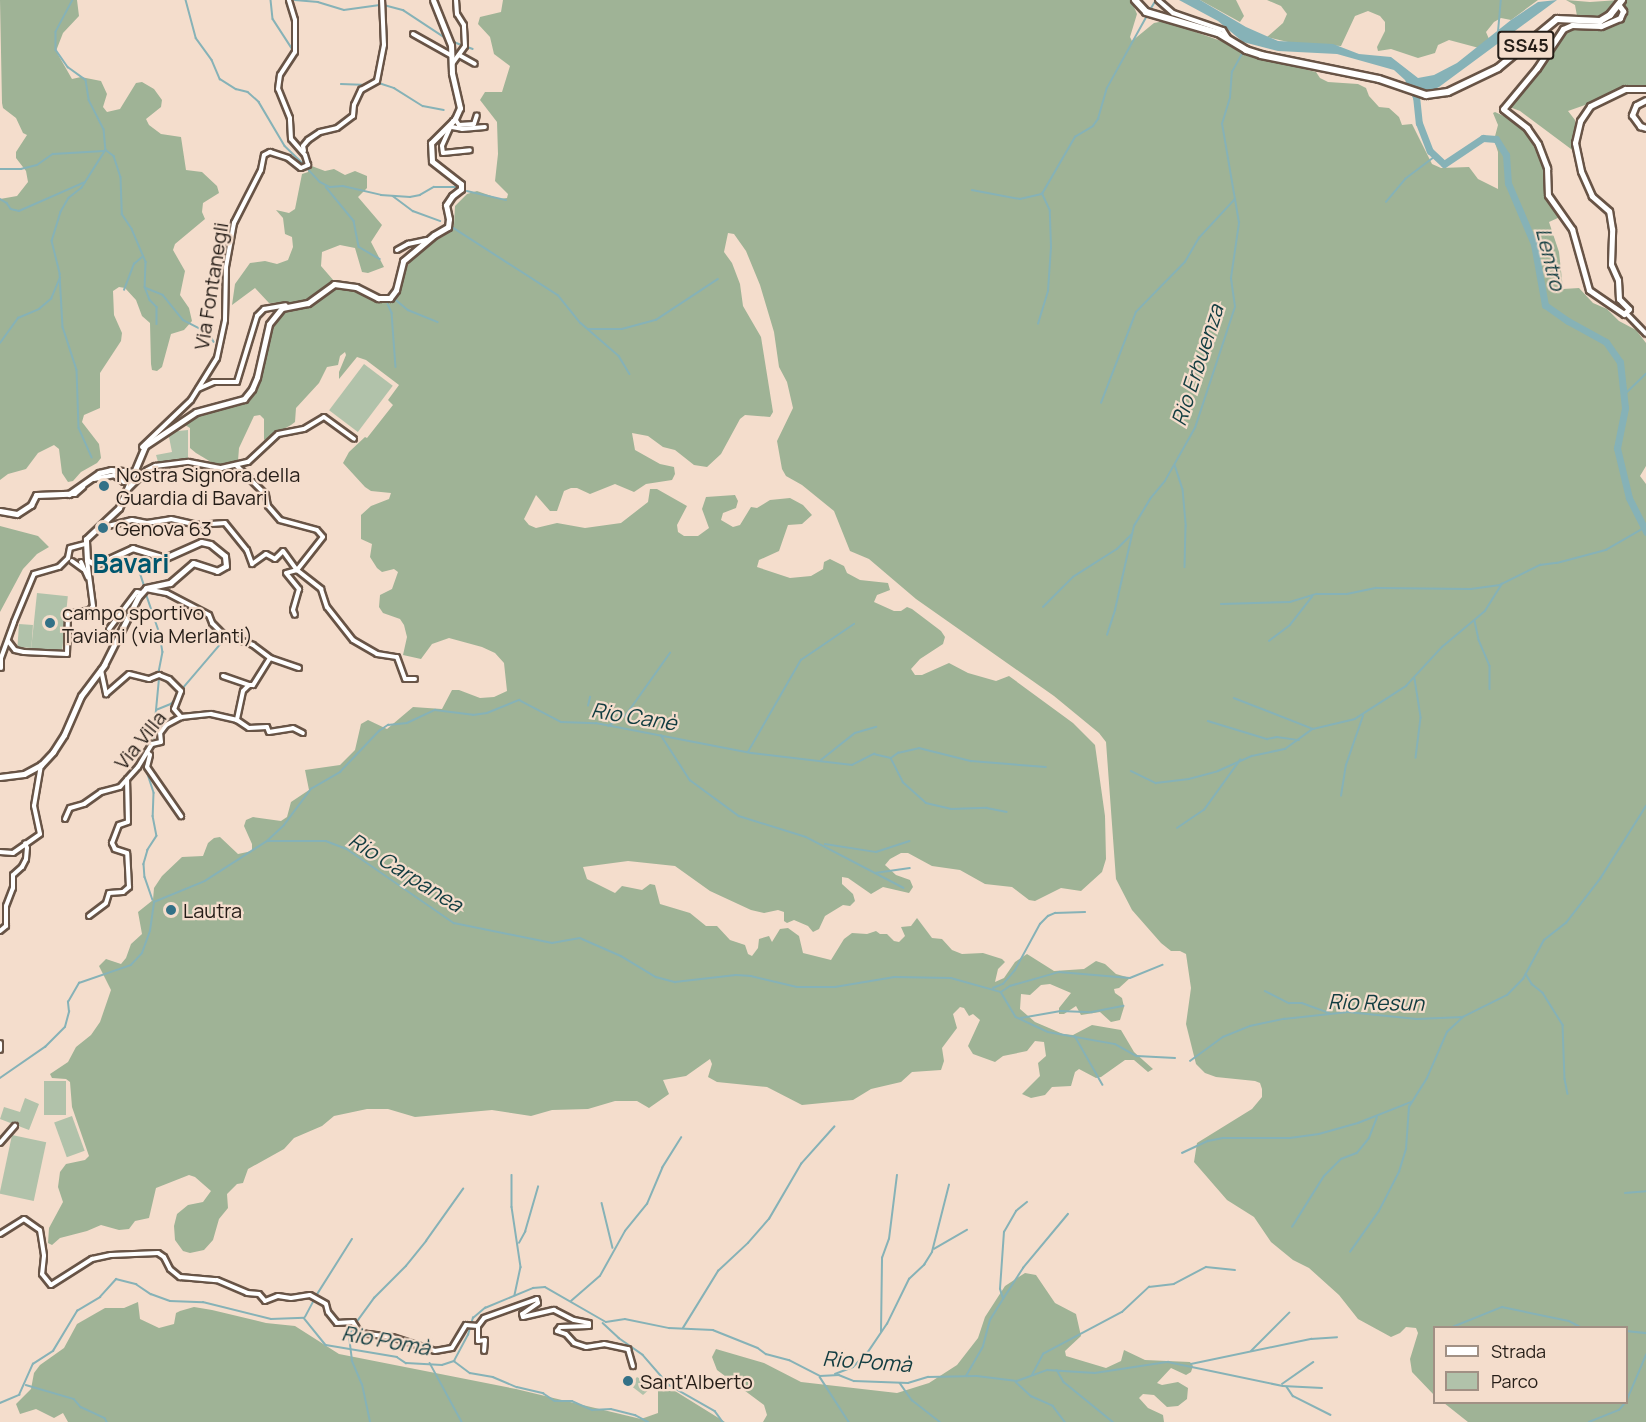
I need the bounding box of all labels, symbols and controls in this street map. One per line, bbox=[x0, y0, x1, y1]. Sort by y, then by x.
road number: SS45 bbox=[1496, 30, 1556, 60]
street label: Via Fontanegli bbox=[189, 221, 233, 351]
water label: Lentro bbox=[1531, 225, 1571, 293]
water label: Rio Erbuenza bbox=[1166, 301, 1228, 429]
place label: Nostra Signora della Guardia di Bavari bbox=[116, 462, 300, 509]
marker: Nostra Signora della Guardia di Bavari bbox=[97, 479, 111, 493]
place label: Genova 63 bbox=[115, 516, 212, 540]
marker: Genova 63 bbox=[96, 521, 110, 535]
district label: Bavari bbox=[92, 548, 170, 580]
place label: campo sportivo Taviani (via Merlanti) bbox=[62, 600, 253, 647]
marker: campo sportivo Taviani (via Merlanti) bbox=[43, 616, 57, 630]
water label: Rio Canè bbox=[589, 697, 679, 735]
street label: Via Villa bbox=[109, 706, 171, 774]
water label: Rio Carpanea bbox=[345, 827, 467, 917]
place label: Lautra bbox=[183, 898, 242, 922]
marker: Lautra bbox=[164, 903, 178, 917]
water label: Rio Resun bbox=[1328, 989, 1424, 1015]
water label: Rio Pomà bbox=[340, 1320, 432, 1360]
legend bbox=[1433, 1326, 1628, 1404]
text: Strada bbox=[1491, 1339, 1546, 1363]
water label: Rio Pomà bbox=[822, 1345, 912, 1377]
place label: Sant'Alberto bbox=[640, 1369, 753, 1393]
text: Parco bbox=[1491, 1369, 1538, 1393]
marker: Sant'Alberto bbox=[621, 1374, 635, 1388]

